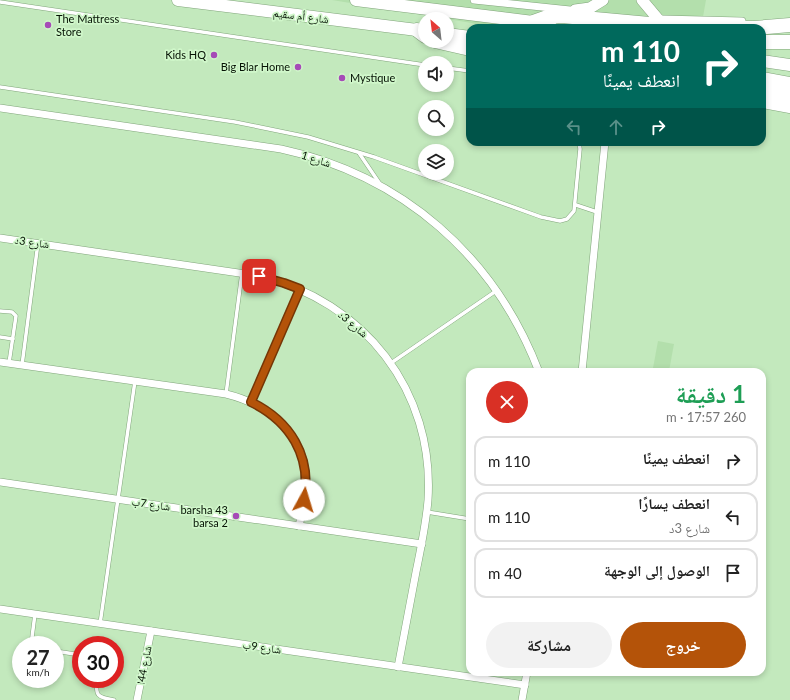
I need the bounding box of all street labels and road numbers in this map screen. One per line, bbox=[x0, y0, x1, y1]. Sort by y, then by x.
street label: شارع أم سقيم bbox=[272, 6, 330, 27]
street label: شارع 1 bbox=[300, 148, 332, 170]
street label: شارع 3د bbox=[14, 233, 50, 251]
street label: شارع 3د bbox=[335, 307, 371, 341]
street label: شارع 7ب bbox=[131, 494, 171, 514]
street label: شارع 9ب bbox=[242, 637, 282, 657]
street label: شارع 44ا bbox=[133, 644, 155, 686]

